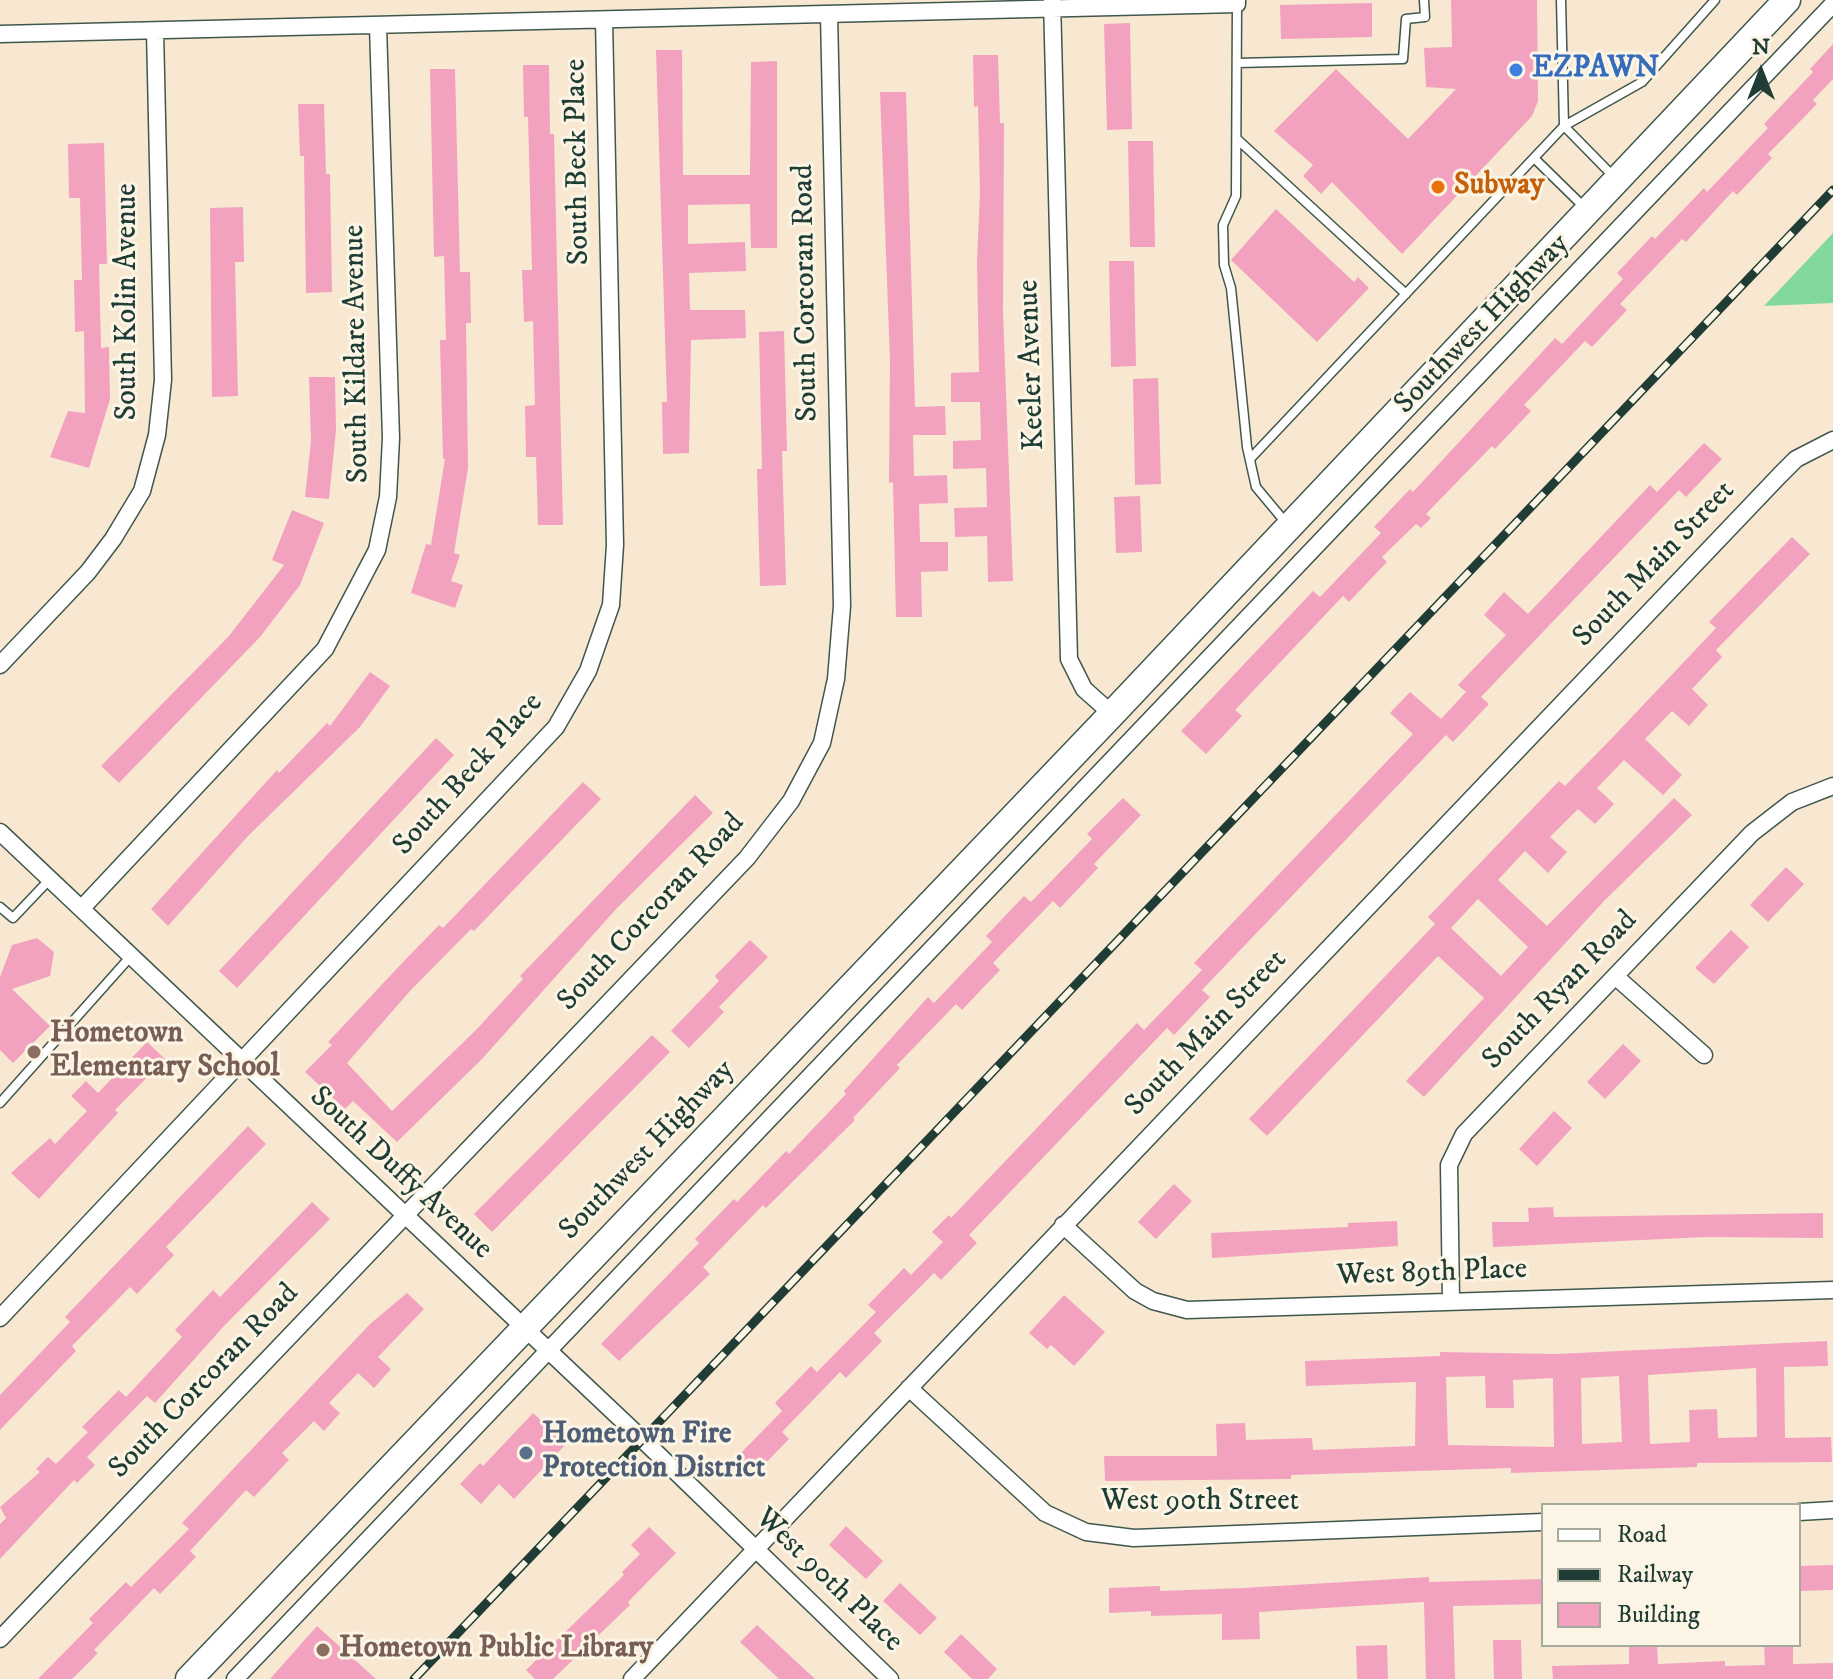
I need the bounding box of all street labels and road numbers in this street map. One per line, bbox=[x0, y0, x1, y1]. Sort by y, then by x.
street label: South Beck Place bbox=[559, 58, 599, 266]
street label: South Corcoran Road bbox=[787, 164, 827, 422]
street label: South Kolin Avenue bbox=[111, 183, 147, 421]
street label: South Kildare Avenue bbox=[338, 224, 378, 484]
street label: Southwest Highway bbox=[1388, 227, 1578, 423]
street label: Keeler Avenue bbox=[1012, 279, 1054, 451]
street label: South Main Street bbox=[1566, 474, 1744, 656]
street label: South Beck Place bbox=[387, 686, 551, 864]
street label: South Corcoran Road bbox=[551, 807, 753, 1019]
street label: South Ryan Road bbox=[1476, 904, 1646, 1078]
street label: South Main Street bbox=[1118, 943, 1296, 1125]
street label: Southwest Highway bbox=[553, 1053, 743, 1249]
street label: South Duffy Avenue bbox=[301, 1080, 499, 1268]
street label: West 89th Place bbox=[1336, 1253, 1528, 1295]
street label: South Corcoran Road bbox=[103, 1277, 307, 1487]
street label: West 90th Street bbox=[1101, 1485, 1299, 1521]
street label: West 90th Place bbox=[747, 1501, 909, 1661]

